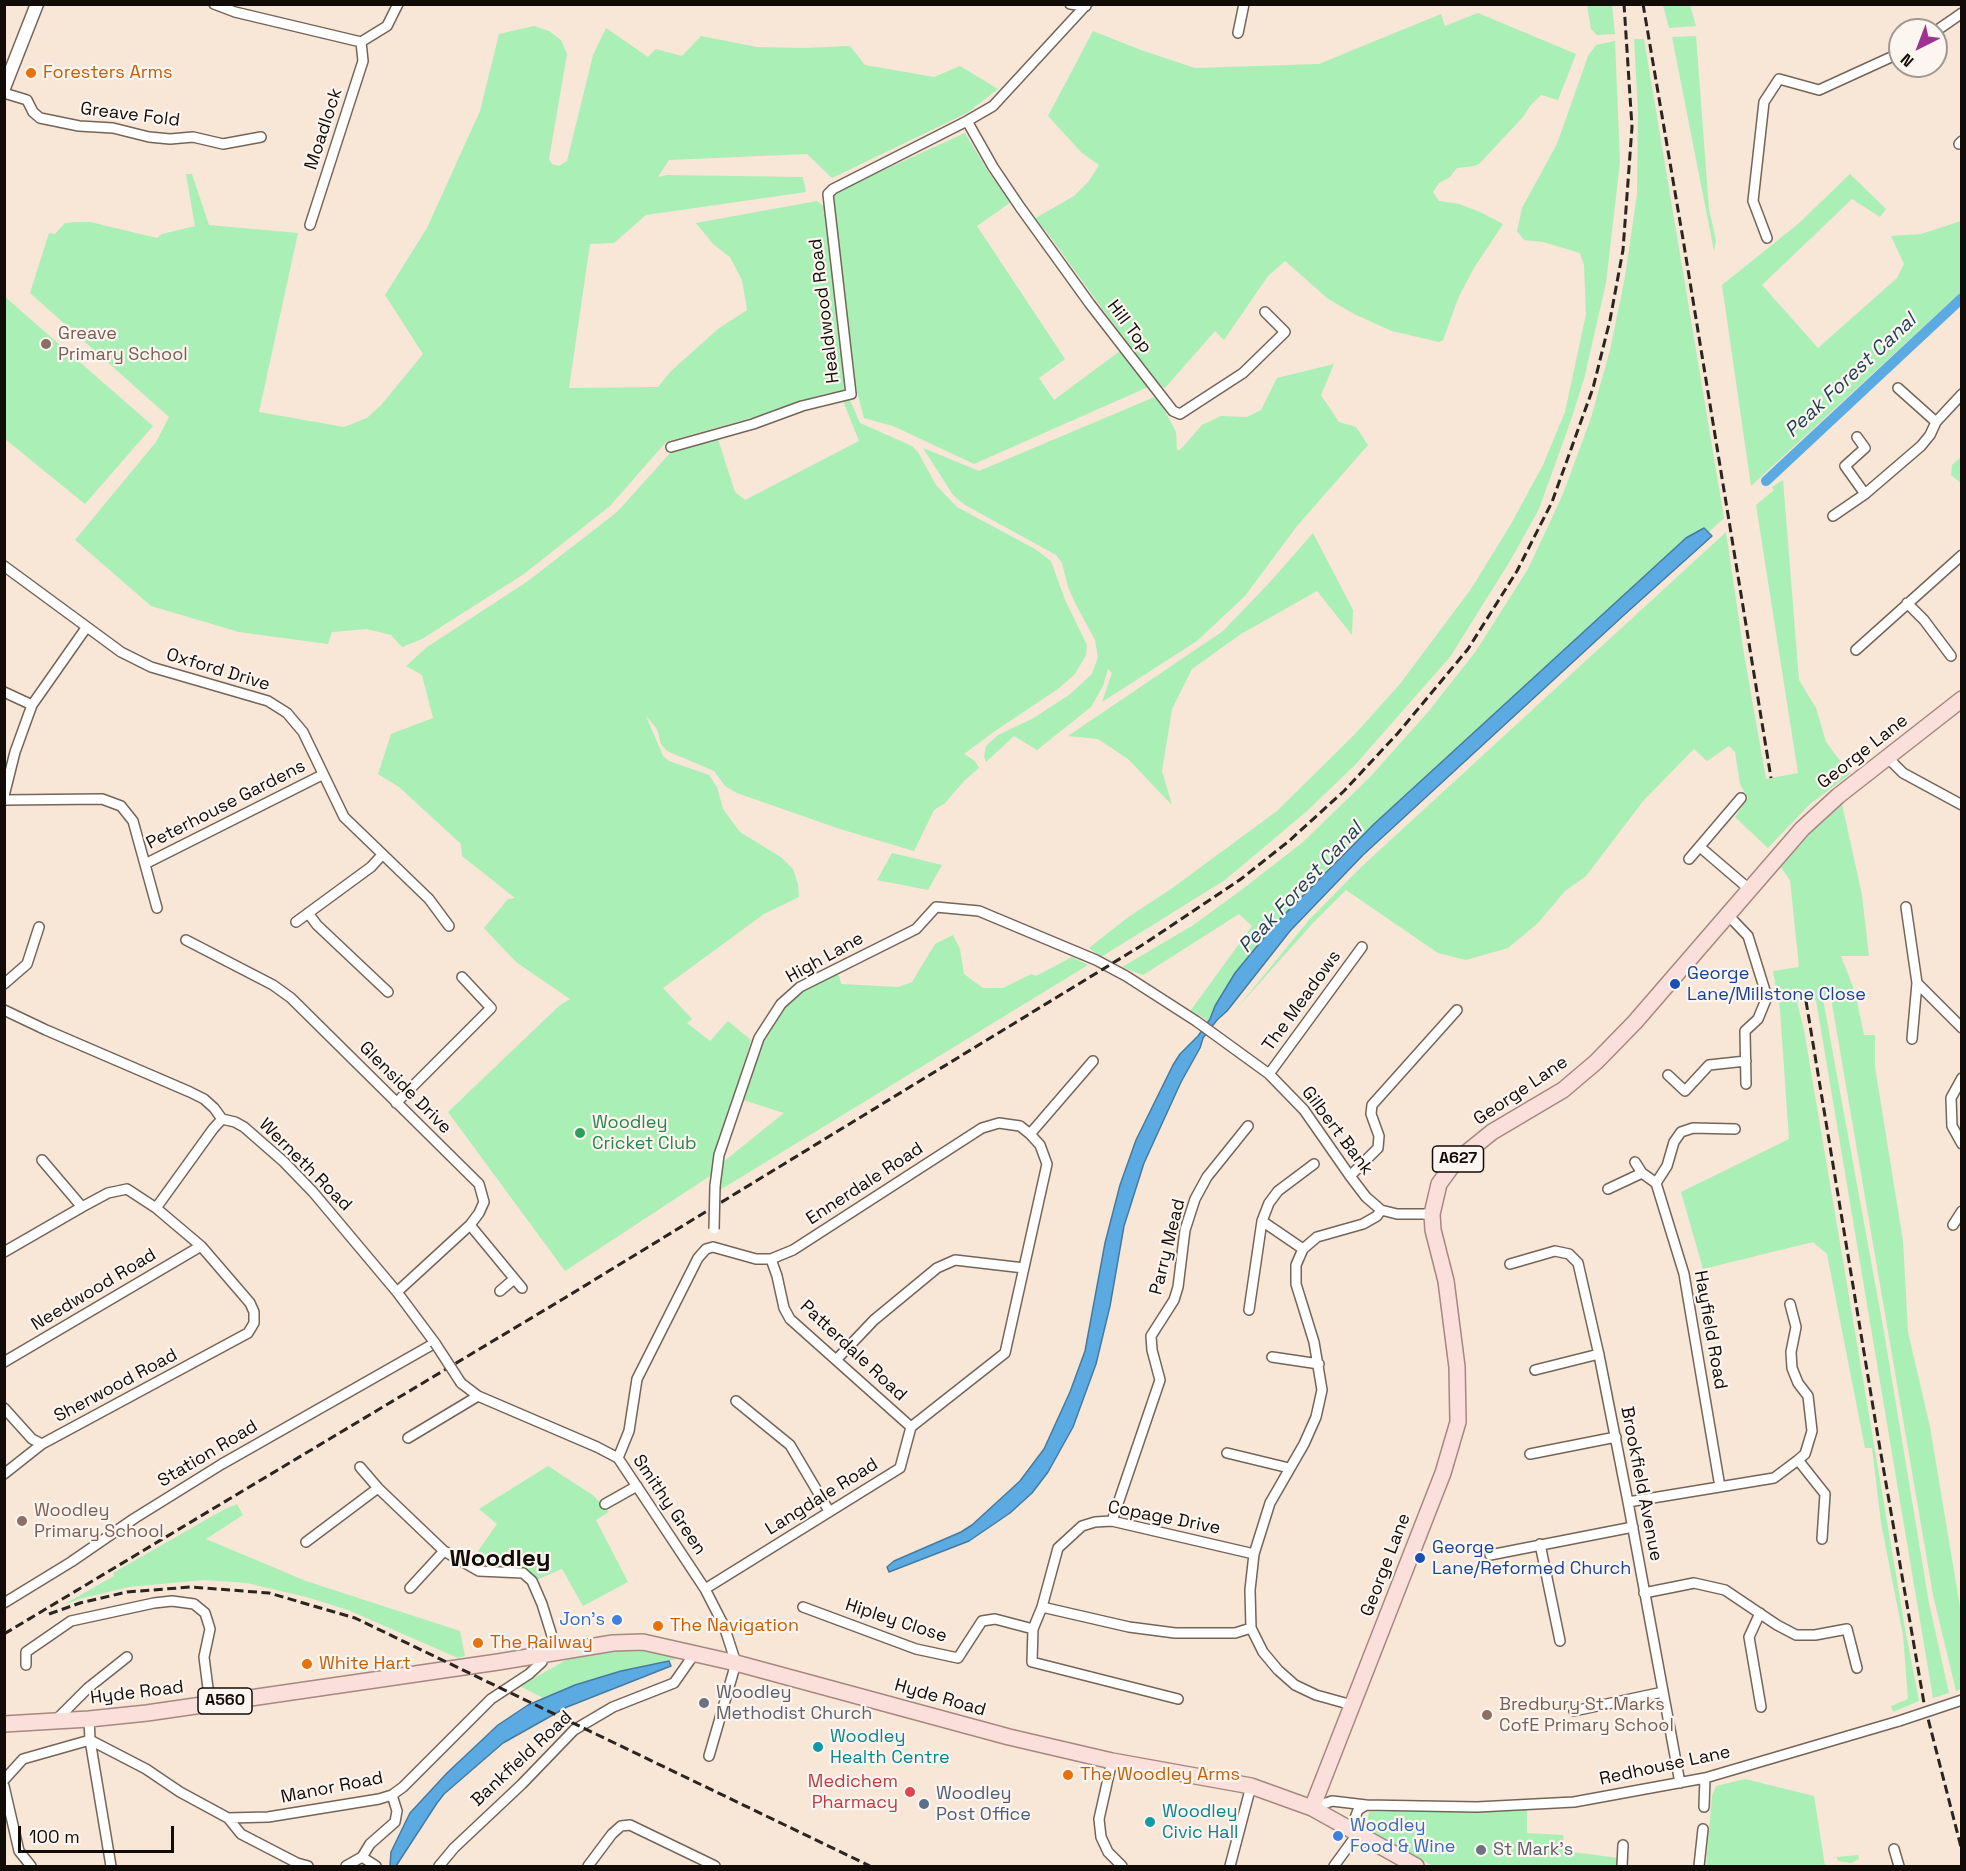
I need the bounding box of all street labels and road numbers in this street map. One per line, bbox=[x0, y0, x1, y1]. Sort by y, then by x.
street label: Moadlock bbox=[301, 86, 347, 172]
street label: Greave Fold bbox=[79, 98, 181, 132]
street label: Healdwood Road bbox=[805, 237, 845, 385]
street label: Hill Top bbox=[1102, 296, 1156, 358]
street label: Oxford Drive bbox=[164, 644, 272, 696]
street label: George Lane bbox=[1813, 710, 1913, 794]
street label: Peterhouse Gardens bbox=[143, 756, 309, 854]
street label: High Lane bbox=[782, 928, 868, 988]
street label: The Meadows bbox=[1258, 946, 1346, 1056]
street label: Glenside Drive bbox=[354, 1037, 456, 1139]
street label: George Lane bbox=[1470, 1052, 1572, 1130]
street label: Gilbert Bank bbox=[1297, 1082, 1377, 1180]
street label: Werneth Road bbox=[254, 1114, 356, 1216]
street label: Ennerdale Road bbox=[802, 1138, 928, 1230]
road number: A627 bbox=[1432, 1146, 1484, 1172]
street label: Parry Mead bbox=[1146, 1197, 1190, 1297]
street label: Needwood Road bbox=[28, 1244, 160, 1336]
street label: Hayfield Road bbox=[1689, 1269, 1731, 1391]
street label: Patterdale Road bbox=[795, 1296, 911, 1406]
street label: Sherwood Road bbox=[51, 1344, 181, 1428]
street label: Brookfield Avenue bbox=[1615, 1405, 1667, 1563]
street label: Station Road bbox=[154, 1416, 262, 1492]
street label: Smithy Green bbox=[627, 1451, 711, 1559]
street label: Langdale Road bbox=[762, 1454, 882, 1540]
street label: Copage Drive bbox=[1106, 1496, 1222, 1540]
street label: George Lane bbox=[1356, 1510, 1416, 1620]
street label: Hipley Close bbox=[842, 1594, 950, 1648]
street label: Hyde Road bbox=[892, 1675, 988, 1721]
street label: Hyde Road bbox=[89, 1677, 185, 1709]
road number: A560 bbox=[198, 1688, 252, 1714]
street label: Bankfield Road bbox=[467, 1707, 577, 1811]
street label: Redhouse Lane bbox=[1598, 1742, 1732, 1790]
street label: Manor Road bbox=[279, 1768, 385, 1808]

